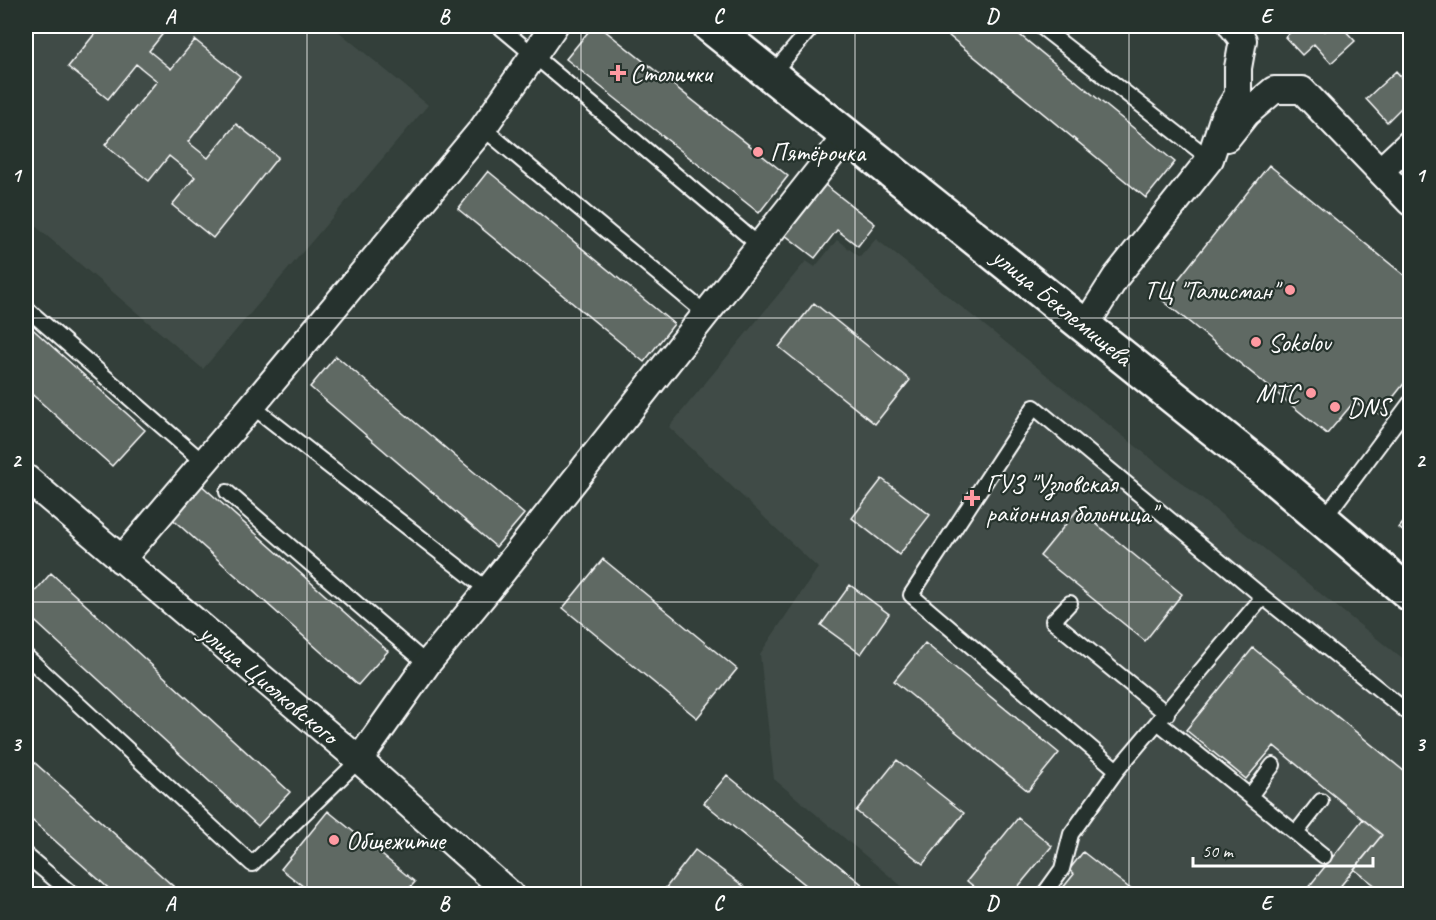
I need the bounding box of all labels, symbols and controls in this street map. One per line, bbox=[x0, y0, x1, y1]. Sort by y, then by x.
text: A bbox=[165, 4, 177, 29]
text: B bbox=[439, 4, 451, 29]
text: C bbox=[713, 4, 725, 29]
text: D bbox=[986, 4, 1000, 29]
text: E bbox=[1261, 4, 1275, 29]
place label: Столички bbox=[630, 57, 714, 90]
marker: Столички bbox=[611, 66, 625, 80]
place label: Пятёрочка bbox=[770, 136, 867, 169]
marker: Пятёрочка bbox=[751, 145, 765, 159]
text: 1 bbox=[12, 163, 23, 188]
text: 1 bbox=[1416, 163, 1427, 188]
street label: улица Беклемищева bbox=[984, 239, 1140, 375]
place label: ТЦ "Талисман" bbox=[1144, 274, 1283, 307]
marker: ТЦ "Талисман" bbox=[1283, 283, 1297, 297]
place label: Sokolov bbox=[1268, 326, 1333, 359]
marker: Sokolov bbox=[1249, 335, 1263, 349]
place label: МТС bbox=[1256, 377, 1302, 410]
marker: МТС bbox=[1304, 386, 1318, 400]
place label: DNS bbox=[1347, 391, 1394, 424]
marker: DNS bbox=[1328, 400, 1342, 414]
text: 2 bbox=[12, 448, 23, 473]
text: 2 bbox=[1416, 448, 1427, 473]
place label: ГУЗ "Узловская районная больница" bbox=[986, 467, 1161, 530]
marker: ГУЗ "Узловская районная больница" bbox=[963, 489, 981, 507]
street label: улица Циолковского bbox=[191, 615, 347, 753]
text: 3 bbox=[12, 732, 23, 757]
text: 3 bbox=[1416, 732, 1427, 757]
place label: Общежитие bbox=[346, 824, 448, 857]
scale bar bbox=[1193, 830, 1373, 868]
marker: Общежитие bbox=[327, 833, 341, 847]
text: 50 m bbox=[1202, 840, 1235, 862]
text: A bbox=[165, 891, 177, 916]
text: B bbox=[439, 891, 451, 916]
text: C bbox=[713, 891, 725, 916]
text: D bbox=[986, 891, 1000, 916]
text: E bbox=[1261, 891, 1275, 916]

